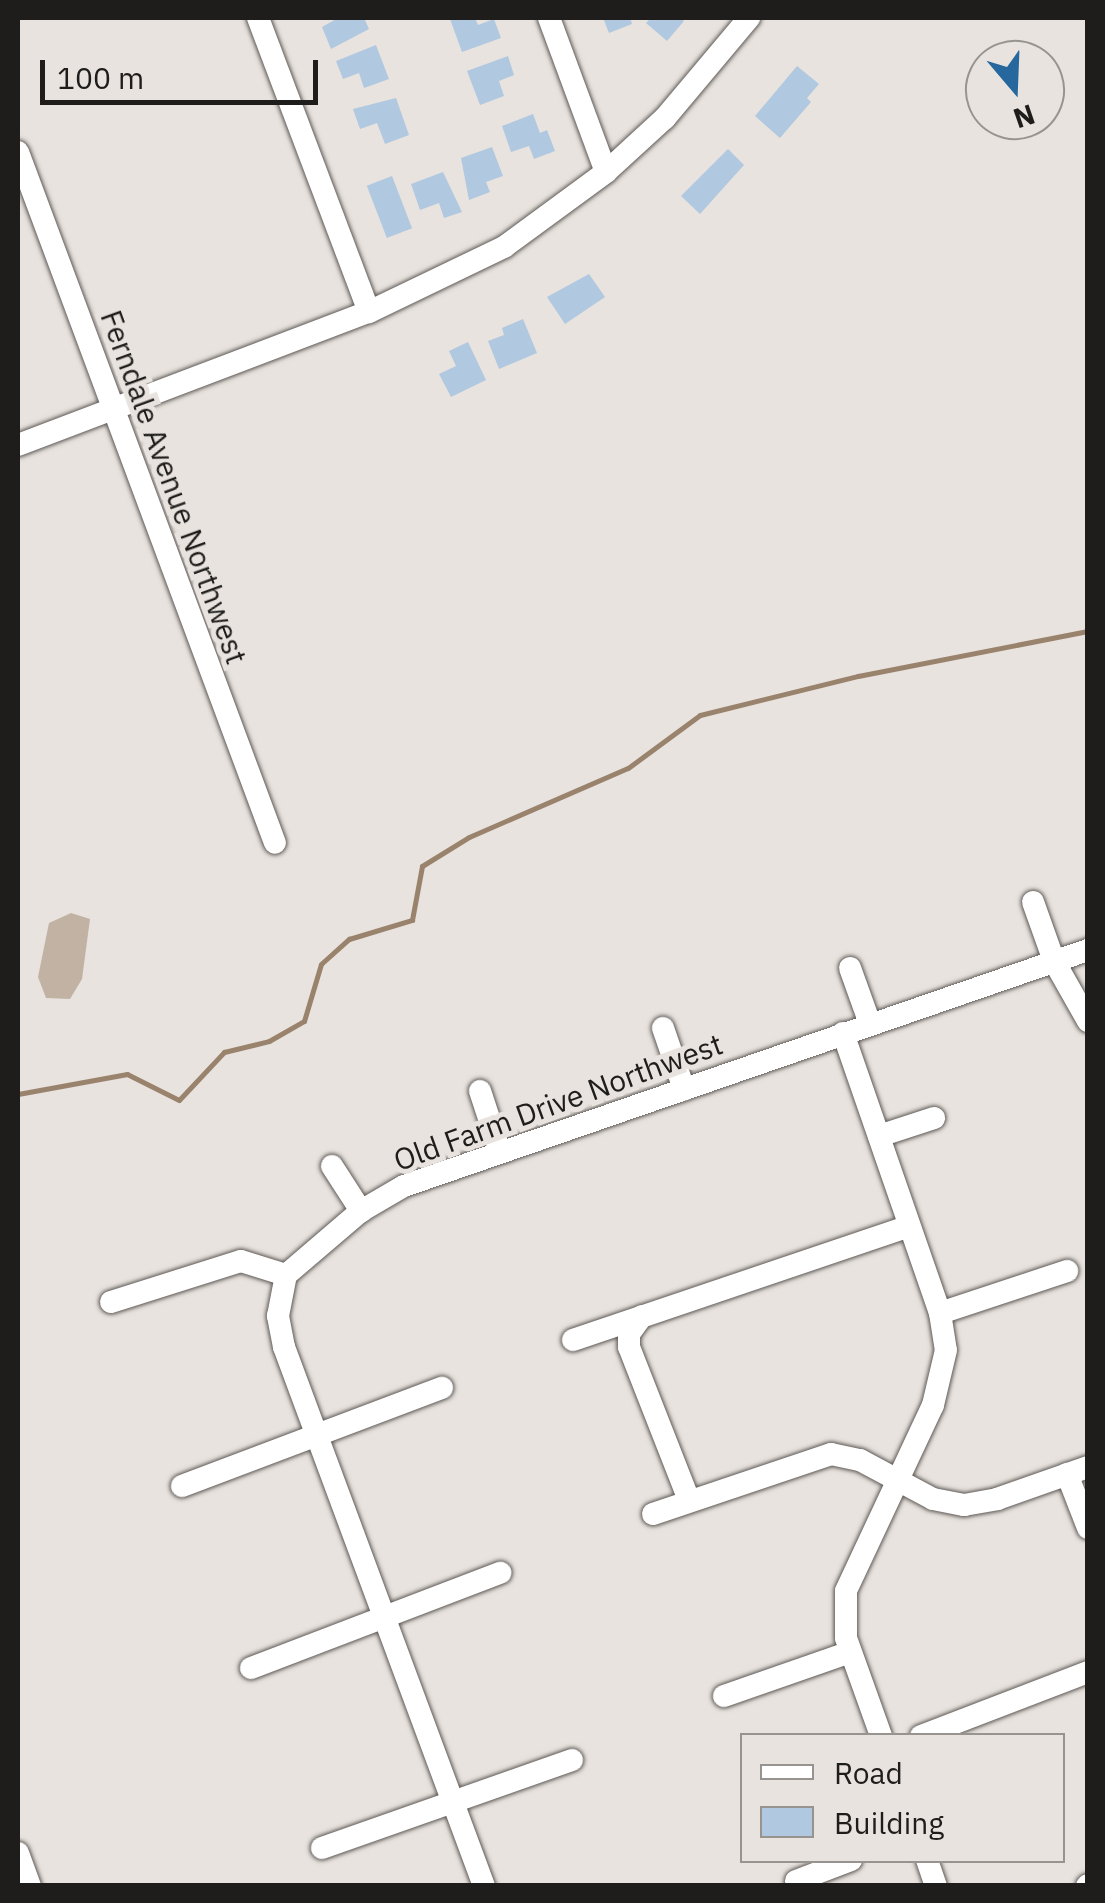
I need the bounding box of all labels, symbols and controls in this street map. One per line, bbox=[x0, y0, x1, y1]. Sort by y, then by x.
scale bar bbox=[45, 40, 322, 102]
north arrow bbox=[965, 40, 1065, 140]
text: 100 m bbox=[57, 58, 144, 97]
text: N bbox=[1009, 96, 1040, 138]
street label: Ferndale Avenue Northwest bbox=[93, 305, 255, 669]
street label: Old Farm Drive Northwest bbox=[389, 1026, 727, 1178]
legend bbox=[740, 1733, 1065, 1863]
text: Road bbox=[834, 1753, 903, 1792]
text: Building bbox=[834, 1803, 944, 1842]

